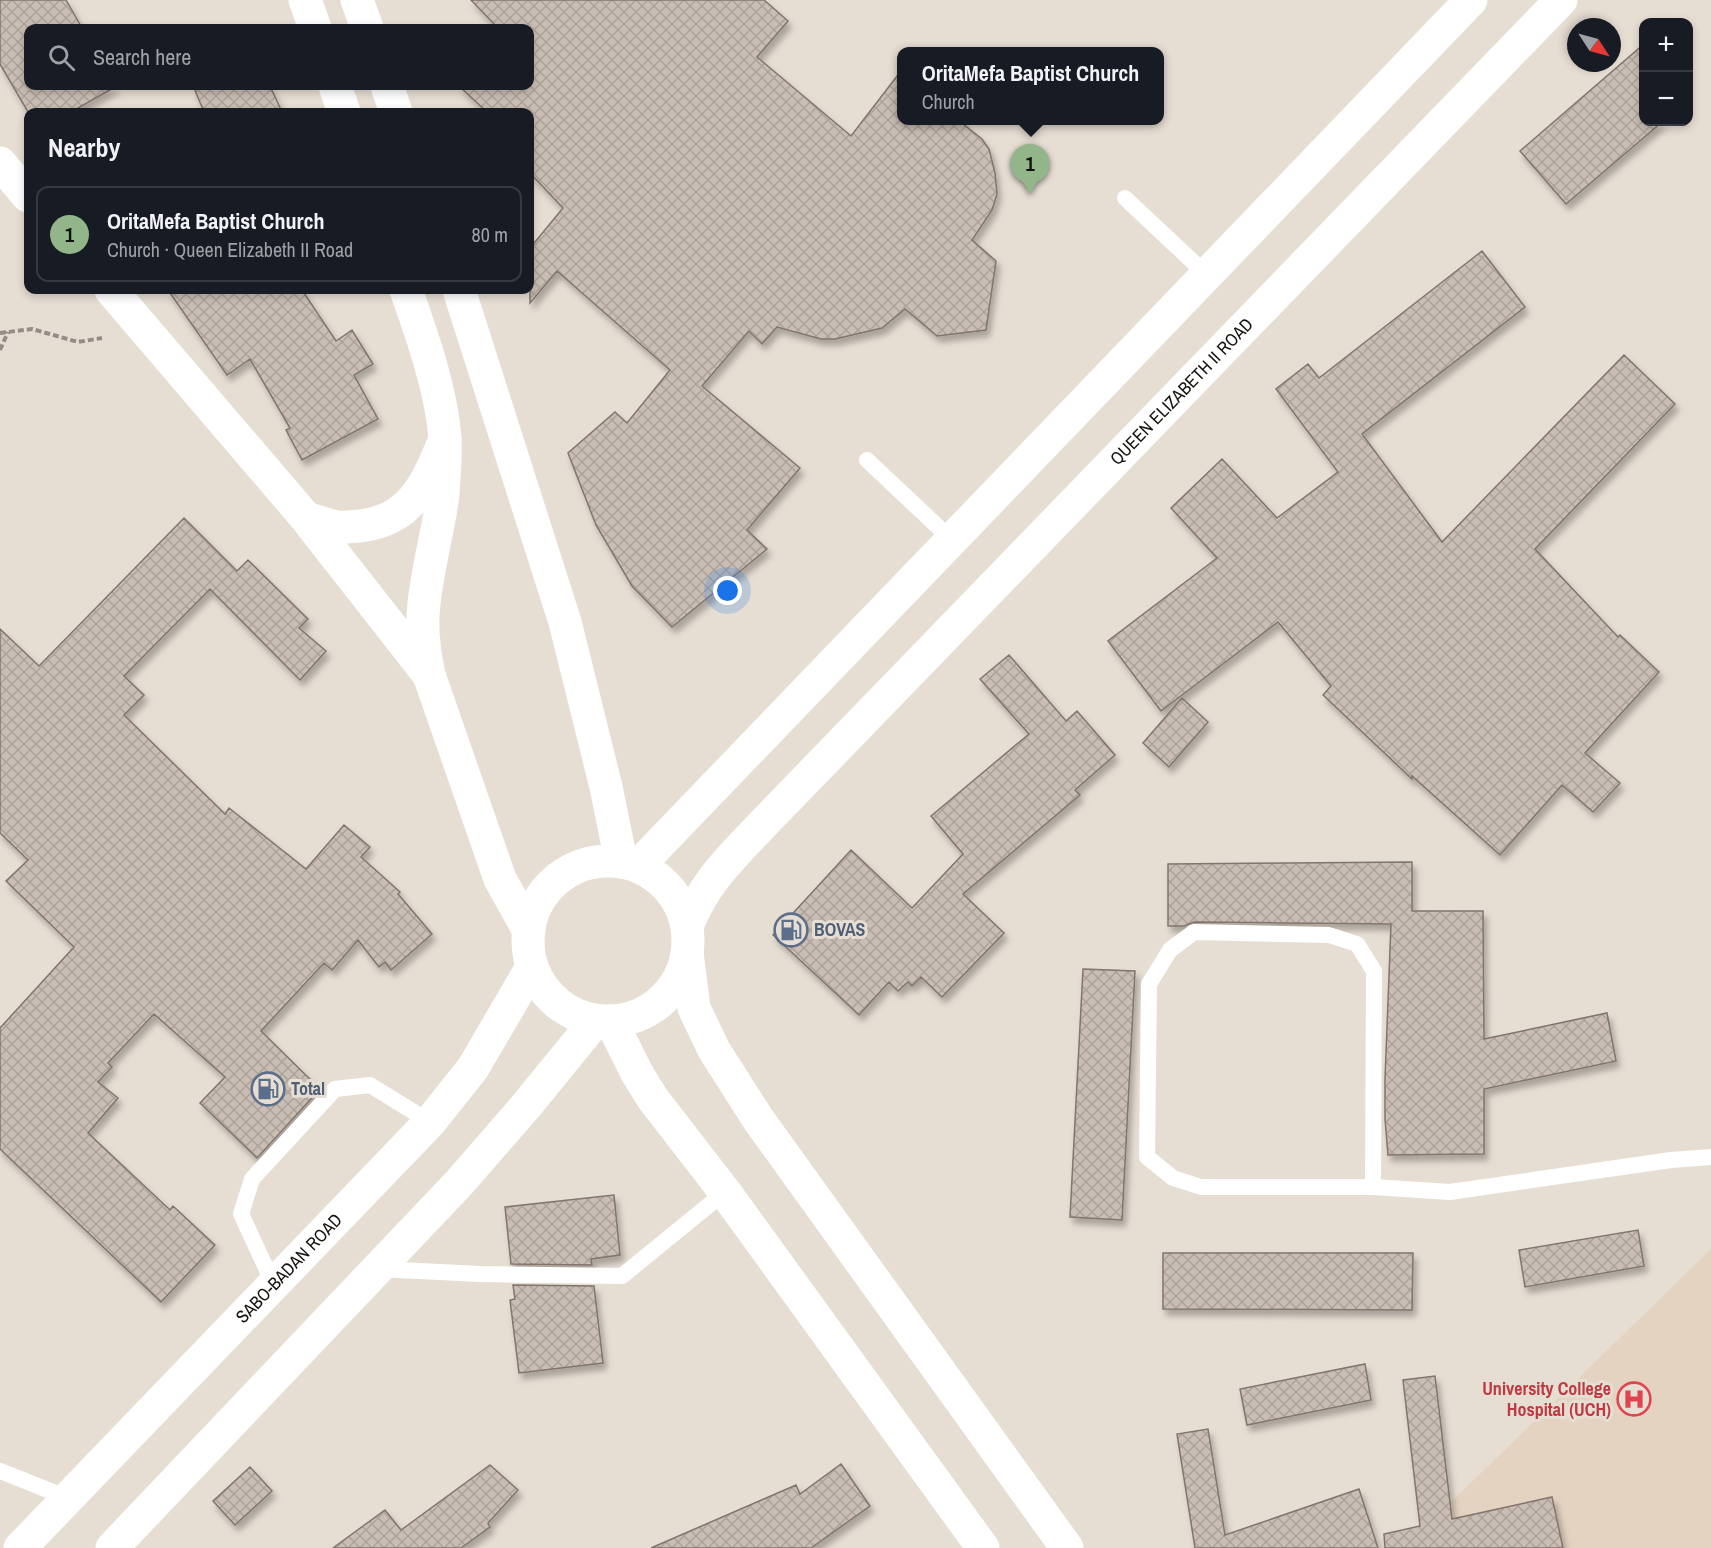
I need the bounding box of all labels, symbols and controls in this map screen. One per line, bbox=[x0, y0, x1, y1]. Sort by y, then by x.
north arrow bbox=[1567, 18, 1621, 72]
map controls bbox=[1639, 18, 1693, 126]
button: + bbox=[1639, 18, 1693, 72]
search box bbox=[24, 24, 534, 90]
icon: search bbox=[45, 41, 78, 74]
text: Search here bbox=[93, 42, 191, 72]
popup bbox=[897, 47, 1164, 125]
text: OritaMefa Baptist Church bbox=[922, 58, 1139, 88]
button: − bbox=[1639, 72, 1693, 126]
text: Church bbox=[922, 88, 975, 115]
text: Nearby bbox=[48, 130, 120, 165]
pin: 1 bbox=[1010, 144, 1050, 194]
text: OritaMefa Baptist Church bbox=[107, 206, 325, 236]
text: 1 bbox=[65, 221, 74, 248]
text: 80 m bbox=[472, 221, 508, 248]
text: Church · Queen Elizabeth II Road bbox=[107, 236, 353, 263]
street label: QUEEN ELIZABETH II ROAD bbox=[1104, 312, 1259, 470]
your location bbox=[713, 576, 742, 605]
fuel station icon: BOVAS bbox=[773, 912, 809, 948]
place label: BOVAS bbox=[814, 917, 866, 942]
fuel station icon: Total bbox=[250, 1071, 286, 1107]
place label: Total bbox=[291, 1076, 325, 1101]
street label: SABO-BADAN ROAD bbox=[230, 1208, 348, 1329]
place label: University College Hospital (UCH) bbox=[1482, 1376, 1611, 1422]
hospital icon: University College Hospital (UCH) bbox=[1616, 1381, 1652, 1417]

